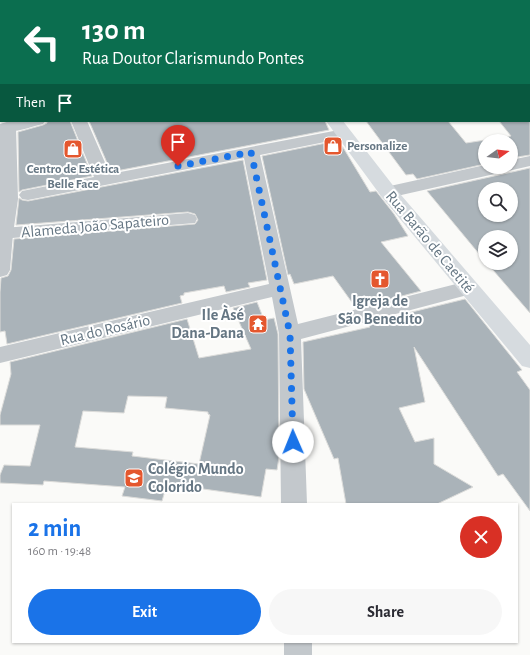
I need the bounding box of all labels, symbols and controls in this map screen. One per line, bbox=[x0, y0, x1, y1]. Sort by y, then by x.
icon: left bbox=[16, 16, 68, 68]
text: 130 m bbox=[82, 17, 146, 45]
text: Rua Doutor Clarismundo Pontes bbox=[82, 50, 304, 68]
icon: arrive bbox=[54, 92, 76, 114]
text: Then bbox=[16, 95, 46, 110]
pin bbox=[161, 125, 195, 166]
icon: arrive bbox=[167, 131, 189, 153]
north arrow bbox=[478, 134, 518, 174]
map controls bbox=[478, 134, 518, 270]
shop icon: Personalize bbox=[322, 135, 344, 157]
shop icon: Centro de Estética Belle Face bbox=[62, 138, 84, 160]
place label: Personalize bbox=[347, 140, 407, 153]
place label: Centro de Estética Belle Face bbox=[27, 163, 119, 191]
button: search bbox=[478, 182, 518, 222]
street label: Rua Barão de Caetité bbox=[383, 188, 477, 296]
street label: Alameda João Sapateiro bbox=[20, 212, 170, 240]
button: layers bbox=[478, 230, 518, 270]
church icon: Igreja de São Benedito bbox=[369, 268, 391, 290]
place label: Igreja de São Benedito bbox=[338, 293, 422, 327]
place label: Ile Àsé Dana-Dana bbox=[171, 304, 244, 341]
street label: Rua do Rosário bbox=[59, 312, 152, 348]
temple icon: Ile Àsé Dana-Dana bbox=[247, 313, 269, 335]
position arrow bbox=[272, 421, 314, 463]
place label: Colégio Mundo Colorido bbox=[148, 461, 244, 495]
school or university icon: Colégio Mundo Colorido bbox=[123, 467, 145, 489]
button: close bbox=[460, 516, 502, 558]
text: 2 min bbox=[28, 517, 81, 541]
text: 160 m · 19:48 bbox=[28, 545, 91, 558]
button: Exit bbox=[28, 589, 261, 635]
button: Share bbox=[269, 589, 502, 635]

